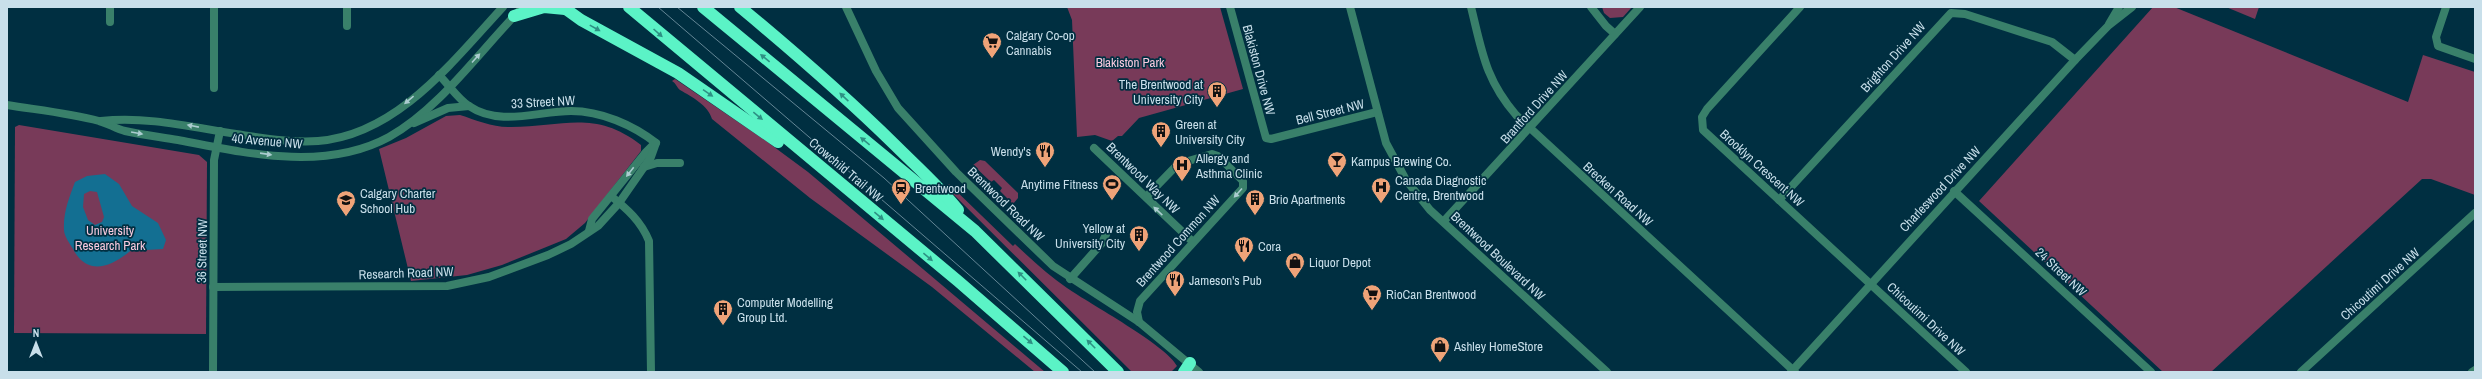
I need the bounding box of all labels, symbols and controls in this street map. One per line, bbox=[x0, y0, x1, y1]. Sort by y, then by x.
street label: Brighton Drive NW bbox=[1857, 18, 1929, 96]
street label: Blakiston Drive NW bbox=[1239, 23, 1279, 117]
one-way arrow bbox=[590, 24, 601, 31]
place label: Calgary Co-op Cannabis bbox=[1006, 27, 1075, 59]
one-way arrow bbox=[653, 28, 663, 38]
supermarket icon: Calgary Co-op Cannabis bbox=[981, 31, 1003, 59]
one-way arrow bbox=[472, 52, 481, 63]
one-way arrow bbox=[759, 54, 770, 62]
park label: Blakiston Park bbox=[1096, 54, 1165, 71]
street label: Brantford Drive NW bbox=[1497, 67, 1571, 147]
place label: The Brentwood at University City bbox=[1119, 76, 1204, 108]
building icon: The Brentwood at University City bbox=[1206, 80, 1228, 108]
one-way arrow bbox=[702, 89, 713, 97]
street label: 33 Street NW bbox=[511, 92, 575, 112]
one-way arrow bbox=[839, 92, 849, 102]
street label: Bell Street NW bbox=[1294, 95, 1366, 129]
one-way arrow bbox=[404, 96, 415, 105]
one-way arrow bbox=[753, 111, 763, 120]
place label: Green at University City bbox=[1175, 116, 1246, 148]
building icon: Green at University City bbox=[1150, 120, 1172, 148]
one-way arrow bbox=[187, 123, 199, 129]
street label: Brooklyn Crescent NW bbox=[1716, 126, 1808, 210]
street label: 40 Avenue NW bbox=[231, 129, 303, 153]
one-way arrow bbox=[131, 130, 143, 136]
street label: Crowchild Trail NW bbox=[805, 134, 887, 206]
one-way arrow bbox=[860, 136, 871, 145]
street label: Brentwood Way NW bbox=[1103, 139, 1183, 217]
restaurant icon: Wendy's bbox=[1034, 140, 1056, 168]
street label: Charleswood Drive NW bbox=[1896, 142, 1984, 236]
place label: Wendy's bbox=[991, 143, 1031, 160]
place label: Allergy and Asthma Clinic bbox=[1195, 150, 1262, 182]
bar icon: Kampus Brewing Co. bbox=[1326, 150, 1348, 178]
one-way arrow bbox=[259, 151, 272, 157]
place label: Kampus Brewing Co. bbox=[1351, 153, 1452, 170]
hospital icon: Allergy and Asthma Clinic bbox=[1171, 154, 1193, 182]
street label: Brecken Road NW bbox=[1580, 158, 1656, 230]
street label: Brentwood Road NW bbox=[964, 163, 1048, 245]
one-way arrow bbox=[626, 166, 634, 177]
place label: Canada Diagnostic Centre, Brentwood bbox=[1395, 172, 1486, 204]
sports icon: Anytime Fitness bbox=[1101, 173, 1123, 201]
place label: Anytime Fitness bbox=[1020, 176, 1098, 193]
hospital icon: Canada Diagnostic Centre, Brentwood bbox=[1370, 176, 1392, 204]
station icon: Brentwood bbox=[890, 177, 912, 205]
place label: Brentwood bbox=[915, 180, 966, 197]
place label: Calgary Charter School Hub bbox=[360, 185, 436, 217]
one-way arrow bbox=[1233, 188, 1243, 198]
building icon: Brio Apartments bbox=[1244, 188, 1266, 216]
school or university icon: Calgary Charter School Hub bbox=[335, 189, 357, 217]
place label: Brio Apartments bbox=[1269, 191, 1345, 208]
street label: Brentwood Common NW bbox=[1132, 192, 1224, 290]
one-way arrow bbox=[1153, 206, 1163, 215]
street label: Brentwood Boulevard NW bbox=[1447, 208, 1549, 304]
one-way arrow bbox=[874, 212, 885, 221]
street label: 36 Street NW bbox=[193, 219, 211, 283]
place label: Yellow at University City bbox=[1055, 220, 1126, 252]
park label: University Research Park bbox=[75, 222, 146, 254]
building icon: Yellow at University City bbox=[1128, 224, 1150, 252]
restaurant icon: Cora bbox=[1233, 235, 1255, 263]
place label: Cora bbox=[1258, 238, 1281, 255]
street label: 24 Street NW bbox=[2032, 244, 2090, 300]
street label: Chicoutimi Drive NW bbox=[2337, 244, 2423, 324]
shop icon: Liquor Depot bbox=[1284, 251, 1306, 279]
one-way arrow bbox=[923, 252, 934, 261]
place label: Liquor Depot bbox=[1309, 254, 1371, 271]
street label: Research Road NW bbox=[358, 263, 454, 283]
restaurant icon: Jameson's Pub bbox=[1164, 269, 1186, 297]
one-way arrow bbox=[1017, 271, 1027, 281]
place label: Jameson's Pub bbox=[1189, 272, 1262, 289]
street label: Chicoutimi Drive NW bbox=[1883, 278, 1969, 360]
supermarket icon: RioCan Brentwood bbox=[1361, 283, 1383, 311]
place label: RioCan Brentwood bbox=[1386, 286, 1476, 303]
place label: Computer Modelling Group Ltd. bbox=[737, 294, 833, 326]
building icon: Computer Modelling Group Ltd. bbox=[712, 298, 734, 326]
north arrow bbox=[16, 323, 56, 363]
text: N bbox=[33, 326, 39, 340]
shop icon: Ashley HomeStore bbox=[1429, 335, 1451, 363]
one-way arrow bbox=[1023, 336, 1033, 345]
place label: Ashley HomeStore bbox=[1453, 338, 1543, 355]
one-way arrow bbox=[1086, 339, 1095, 349]

